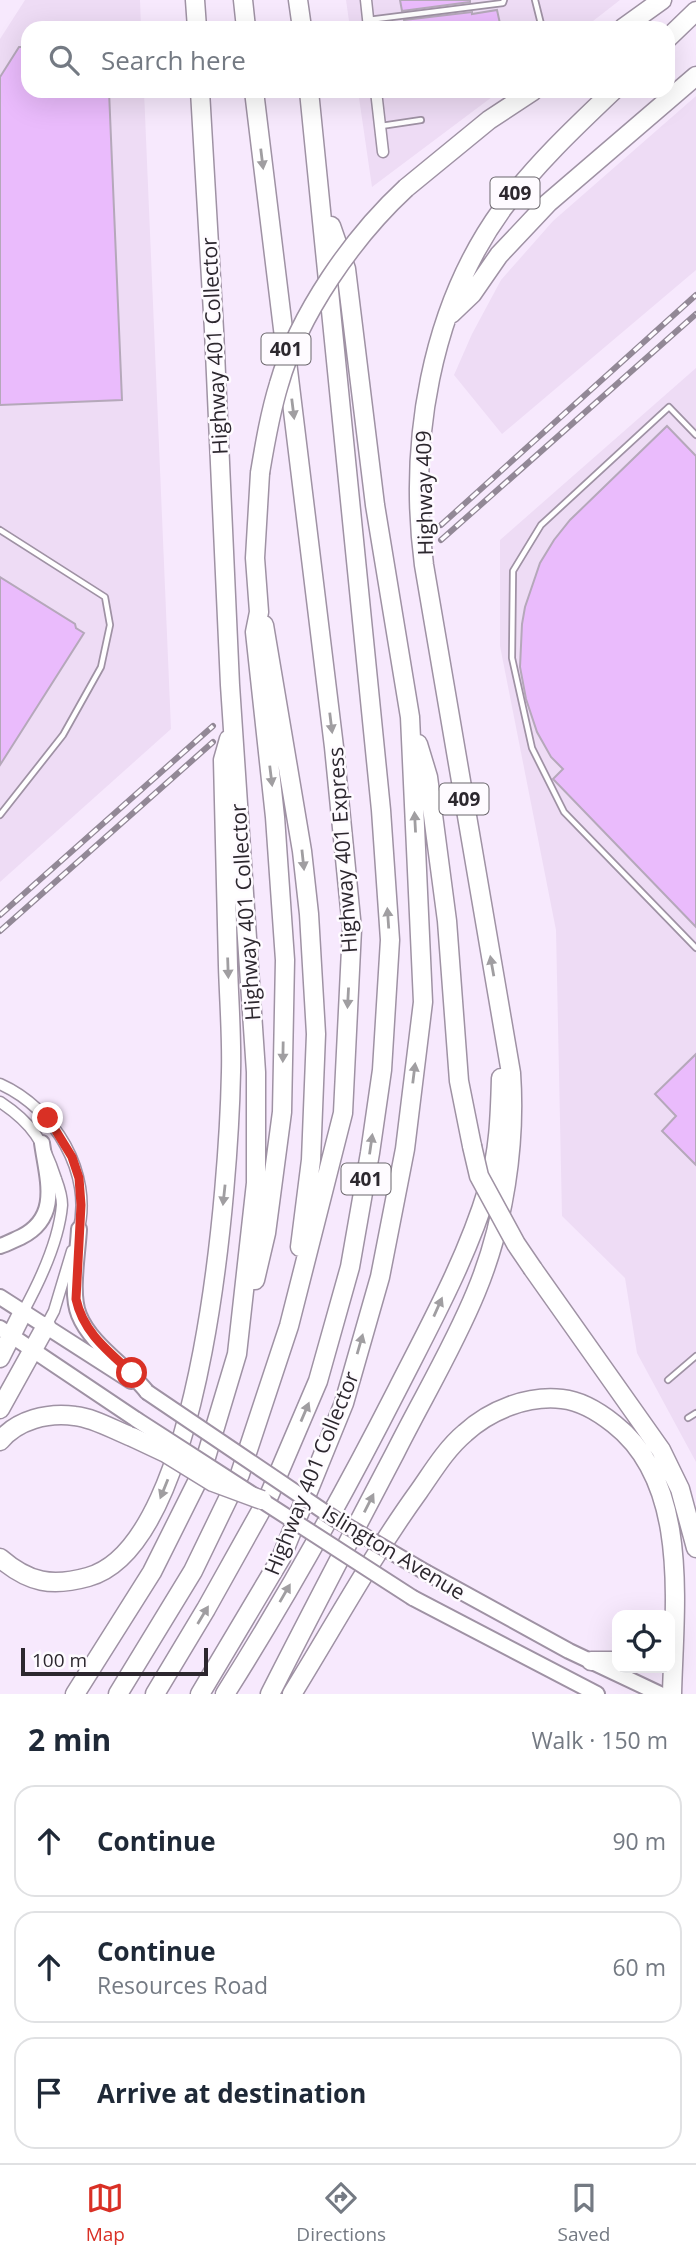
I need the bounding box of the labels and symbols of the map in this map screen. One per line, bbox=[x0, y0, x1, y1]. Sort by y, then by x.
one-way arrow bbox=[257, 148, 268, 170]
road number: 409 bbox=[490, 178, 540, 209]
street label: Highway 401 Collector bbox=[194, 236, 234, 455]
road number: 401 bbox=[262, 334, 310, 364]
one-way arrow bbox=[288, 398, 299, 420]
street label: Highway 409 bbox=[409, 430, 439, 556]
one-way arrow bbox=[326, 712, 337, 734]
street label: Highway 401 Express bbox=[321, 746, 363, 954]
one-way arrow bbox=[265, 766, 276, 788]
road number: 409 bbox=[440, 784, 489, 814]
street label: Highway 401 Collector bbox=[223, 802, 267, 1021]
one-way arrow bbox=[409, 811, 420, 833]
one-way arrow bbox=[298, 849, 309, 871]
one-way arrow bbox=[383, 907, 394, 929]
one-way arrow bbox=[486, 955, 497, 977]
one-way arrow bbox=[223, 957, 234, 979]
one-way arrow bbox=[343, 987, 354, 1009]
one-way arrow bbox=[277, 1042, 289, 1064]
one-way arrow bbox=[409, 1062, 420, 1084]
route end bbox=[32, 1102, 63, 1133]
one-way arrow bbox=[366, 1133, 377, 1155]
road number: 401 bbox=[342, 1163, 390, 1194]
one-way arrow bbox=[219, 1184, 230, 1206]
one-way arrow bbox=[433, 1296, 444, 1317]
one-way arrow bbox=[356, 1333, 366, 1354]
route start bbox=[116, 1357, 147, 1388]
street label: Highway 401 Collector bbox=[257, 1367, 365, 1579]
one-way arrow bbox=[299, 1402, 311, 1422]
one-way arrow bbox=[159, 1479, 170, 1500]
one-way arrow bbox=[362, 1492, 374, 1512]
street label: Islington Avenue bbox=[317, 1498, 471, 1606]
one-way arrow bbox=[279, 1584, 291, 1603]
one-way arrow bbox=[197, 1605, 209, 1624]
scale bar bbox=[21, 1645, 208, 1677]

